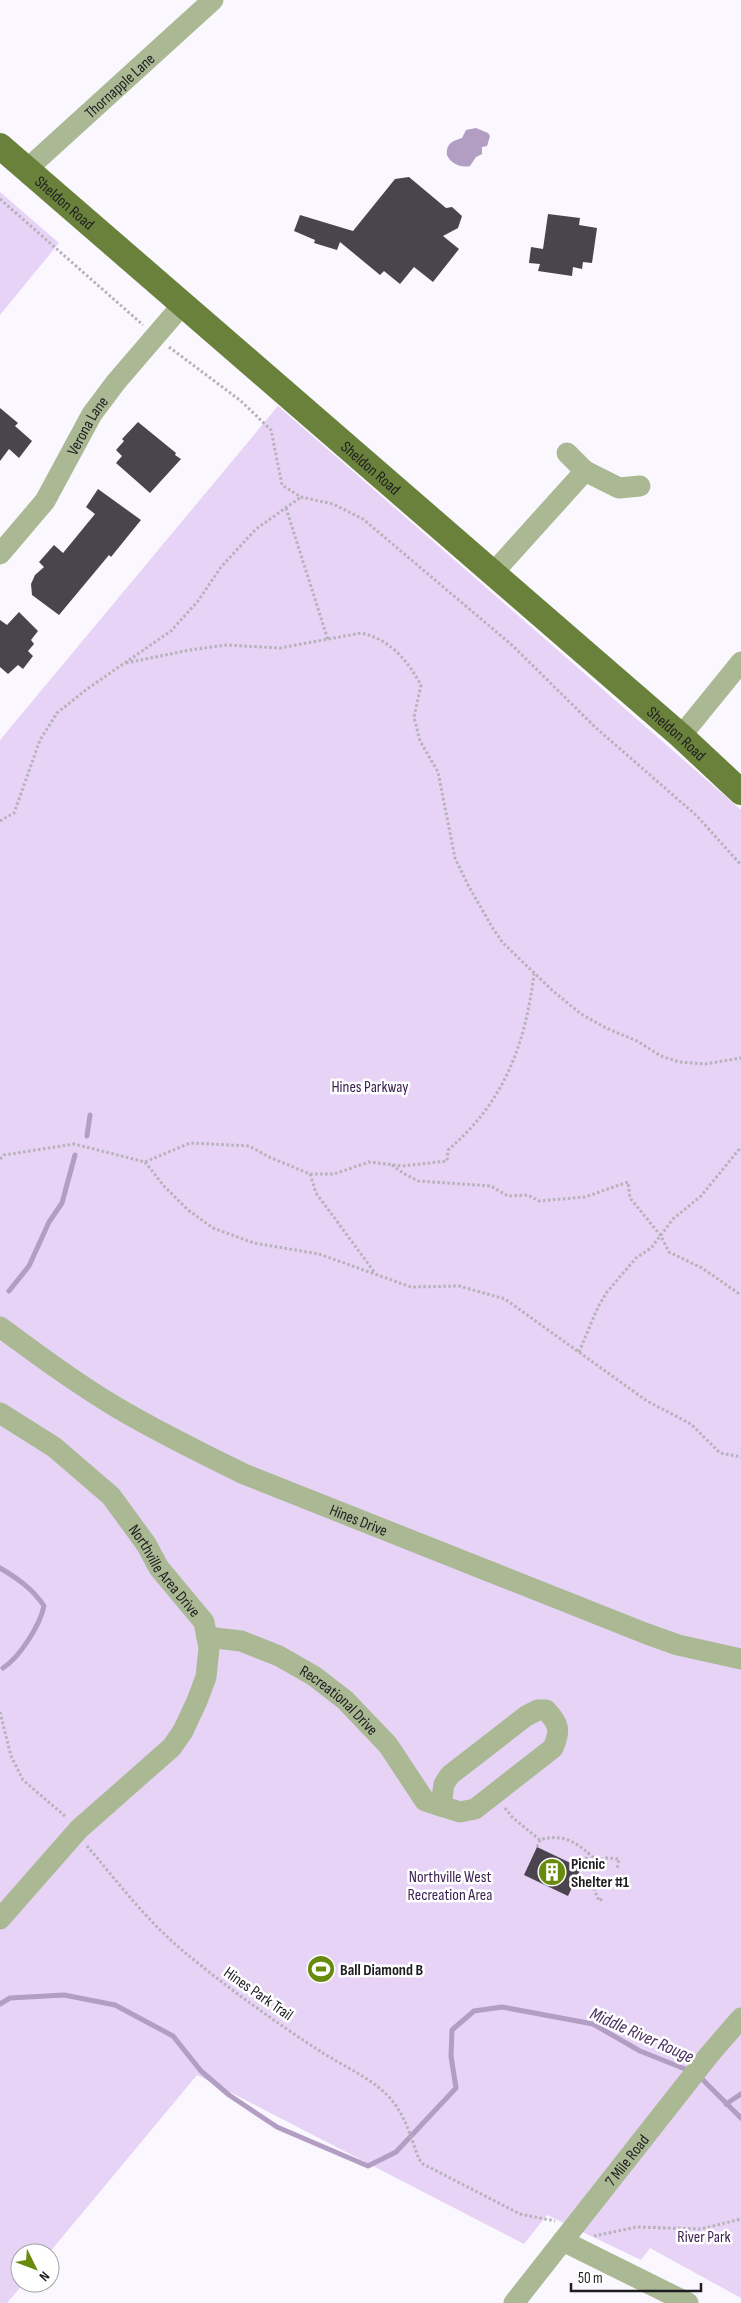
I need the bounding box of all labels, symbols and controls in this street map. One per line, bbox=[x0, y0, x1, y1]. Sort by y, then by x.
street label: Thornapple Lane bbox=[81, 50, 159, 123]
street label: Sheldon Road bbox=[30, 173, 98, 234]
street label: Verona Lane bbox=[64, 393, 113, 459]
street label: Sheldon Road bbox=[336, 438, 404, 500]
street label: Sheldon Road bbox=[643, 703, 709, 765]
park label: Hines Parkway bbox=[331, 1078, 409, 1097]
street label: Hines Drive bbox=[327, 1501, 390, 1541]
street label: Northville Area Drive bbox=[124, 1521, 204, 1621]
street label: Recreational Drive bbox=[296, 1662, 381, 1740]
place label: Picnic Shelter #1 bbox=[571, 1855, 630, 1892]
building icon: Picnic Shelter #1 bbox=[537, 1857, 567, 1887]
park label: Northville West Recreation Area bbox=[408, 1868, 492, 1905]
sports icon: Ball Diamond B bbox=[306, 1954, 336, 1984]
place label: Ball Diamond B bbox=[340, 1961, 423, 1980]
street label: Hines Park Trail bbox=[220, 1963, 297, 2025]
water label: Middle River Rouge bbox=[587, 2003, 697, 2068]
street label: 7 Mile Road bbox=[602, 2131, 654, 2190]
park label: River Park bbox=[677, 2228, 731, 2247]
north arrow bbox=[10, 2243, 60, 2293]
scale bar bbox=[571, 2260, 701, 2292]
text: N bbox=[35, 2268, 53, 2285]
text: 50 m bbox=[578, 2269, 603, 2288]

